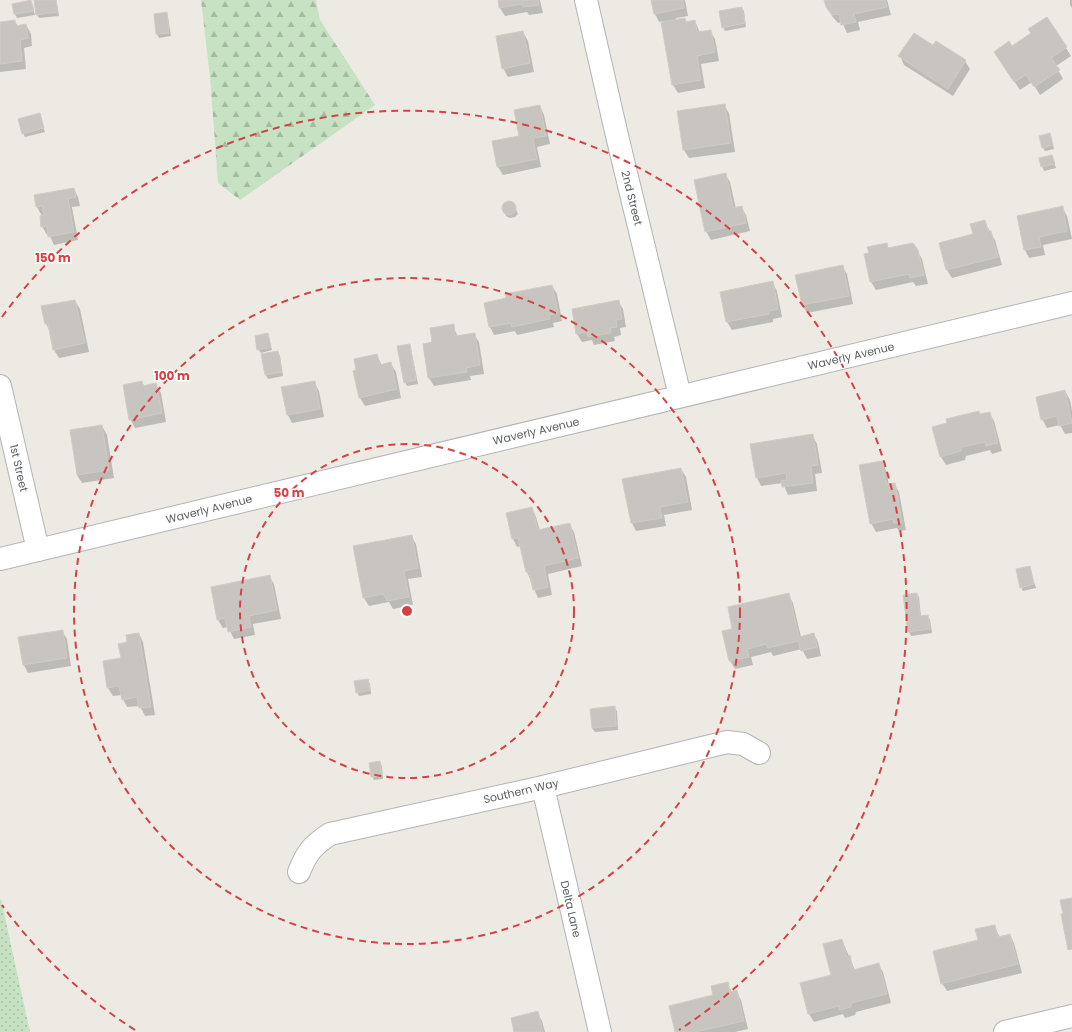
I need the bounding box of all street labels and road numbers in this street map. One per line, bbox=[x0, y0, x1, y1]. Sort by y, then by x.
street label: 2nd Street bbox=[617, 169, 647, 227]
street label: Waverly Avenue bbox=[806, 338, 896, 374]
street label: Waverly Avenue bbox=[491, 413, 581, 449]
street label: 1st Street bbox=[6, 443, 32, 493]
street label: Waverly Avenue bbox=[164, 491, 254, 527]
street label: Southern Way bbox=[482, 774, 561, 807]
street label: Delta Lane bbox=[557, 879, 585, 939]

